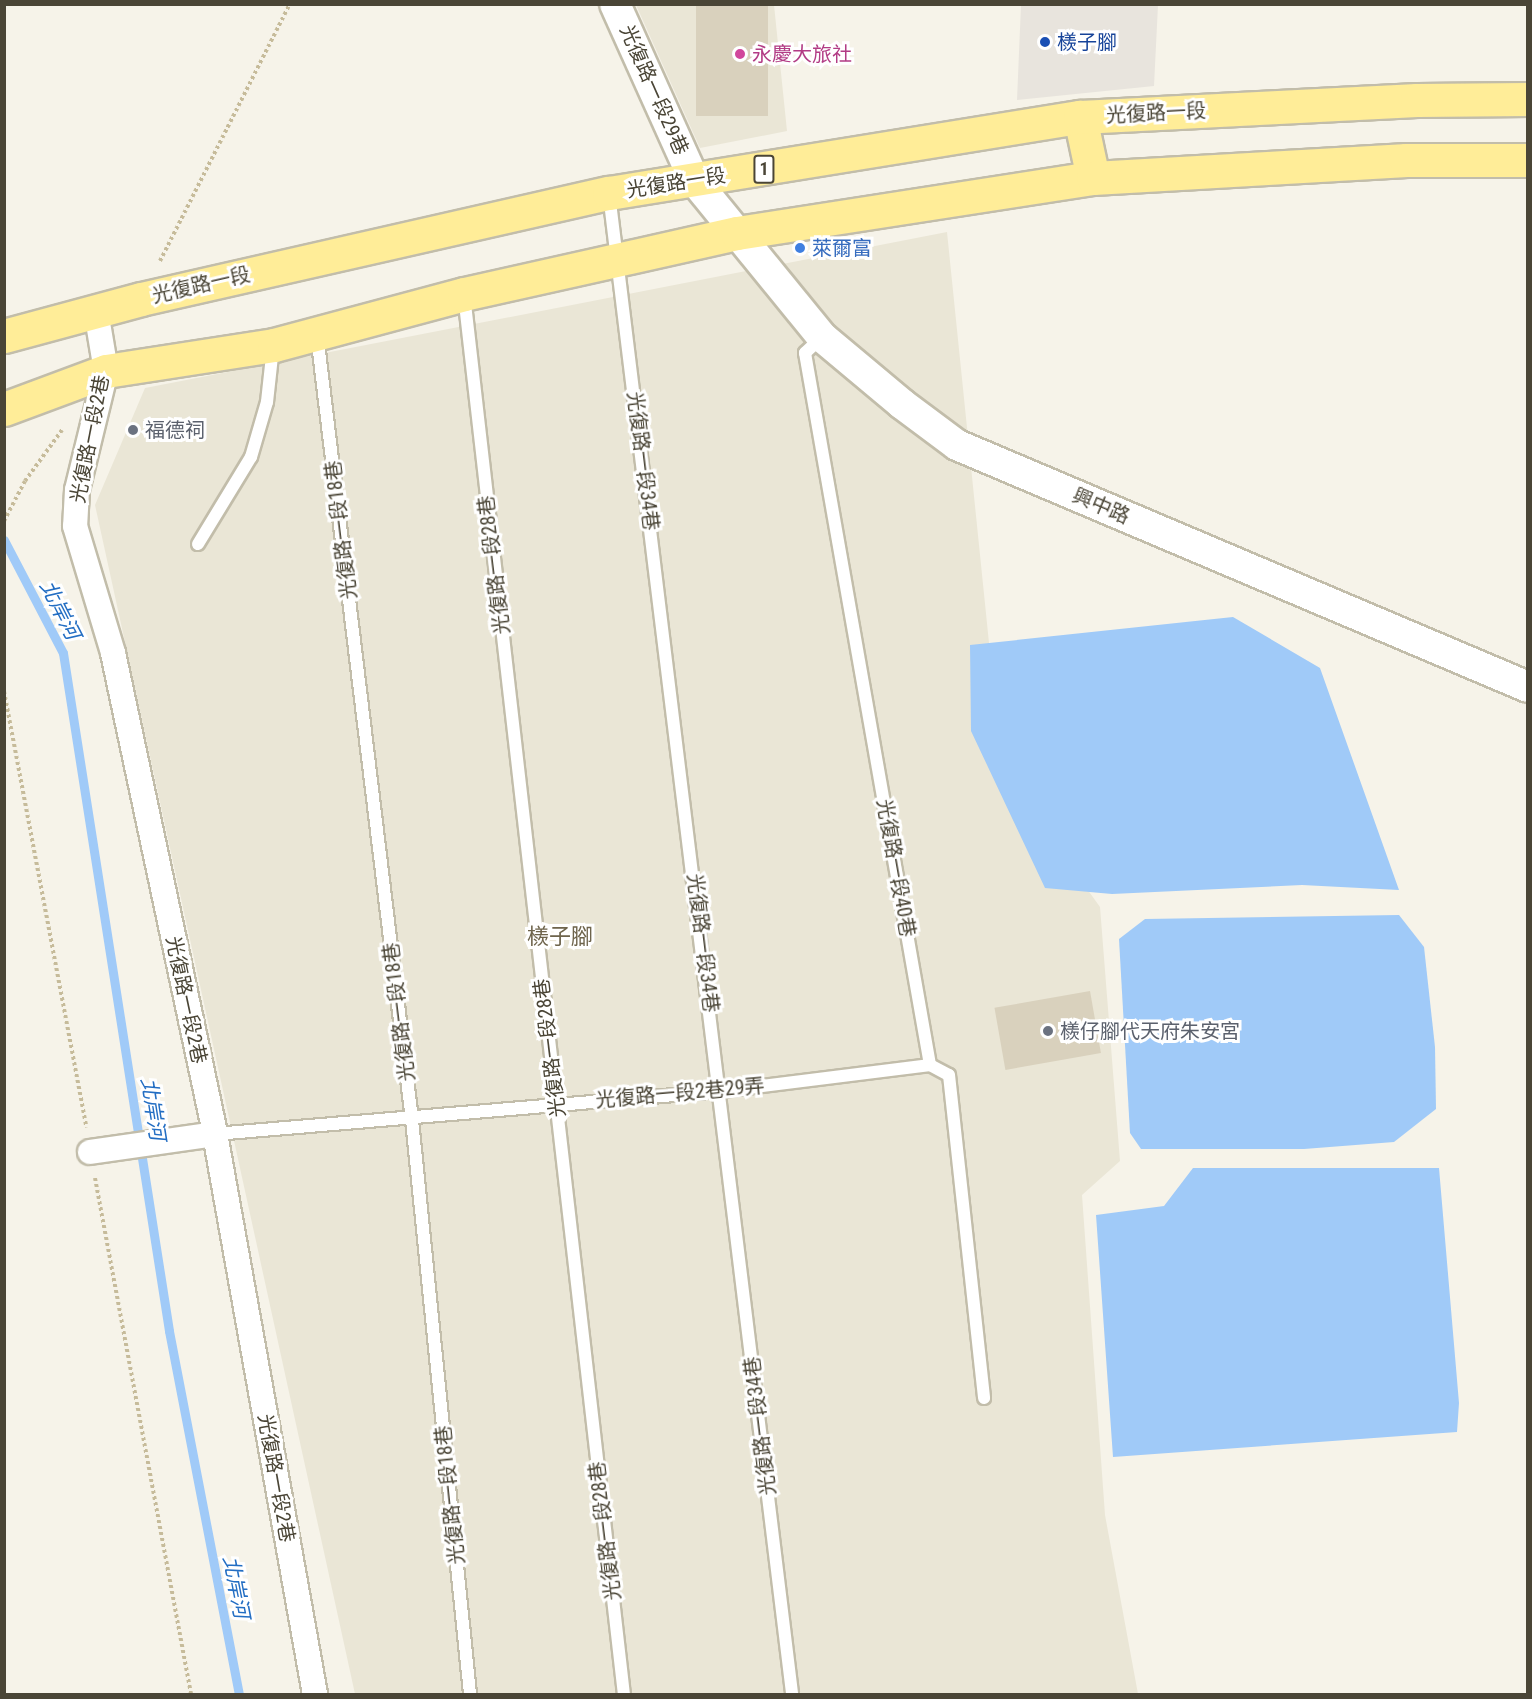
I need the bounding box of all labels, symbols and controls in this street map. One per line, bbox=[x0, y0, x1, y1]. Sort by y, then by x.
street label: 光復路一段29巷 bbox=[615, 21, 693, 159]
place label: 檨子腳 bbox=[1057, 30, 1117, 54]
marker: 檨子腳 bbox=[1038, 35, 1052, 49]
place label: 永慶大旅社 bbox=[752, 42, 852, 66]
marker: 永慶大旅社 bbox=[733, 47, 747, 61]
street label: 光復路一段 bbox=[1105, 98, 1207, 128]
road number: 1 bbox=[752, 154, 776, 184]
street label: 光復路一段 bbox=[625, 163, 727, 203]
place label: 萊爾富 bbox=[812, 236, 872, 260]
marker: 萊爾富 bbox=[793, 241, 807, 255]
street label: 光復路一段 bbox=[150, 262, 252, 308]
street label: 光復路一段2巷 bbox=[66, 373, 114, 505]
street label: 光復路一段34巷 bbox=[623, 390, 663, 532]
place label: 福德祠 bbox=[145, 418, 205, 442]
marker: 福德祠 bbox=[126, 423, 140, 437]
street label: 光復路一段18巷 bbox=[321, 459, 361, 601]
street label: 興中路 bbox=[1069, 483, 1133, 529]
street label: 光復路一段28巷 bbox=[474, 494, 514, 636]
water label: 北岸河 bbox=[34, 576, 86, 644]
street label: 光復路一段40巷 bbox=[872, 797, 920, 939]
street label: 光復路一段34巷 bbox=[683, 872, 723, 1014]
district label: 檨子腳 bbox=[527, 924, 593, 950]
street label: 光復路一段2巷 bbox=[161, 934, 211, 1066]
street label: 光復路一段18巷 bbox=[379, 941, 419, 1083]
street label: 光復路一段28巷 bbox=[530, 977, 570, 1119]
place label: 檨仔腳代天府朱安宮 bbox=[1060, 1019, 1240, 1043]
marker: 檨仔腳代天府朱安宮 bbox=[1041, 1024, 1055, 1038]
street label: 光復路一段2巷29弄 bbox=[594, 1074, 766, 1112]
water label: 北岸河 bbox=[136, 1076, 170, 1142]
street label: 光復路一段34巷 bbox=[740, 1355, 780, 1497]
street label: 光復路一段2巷 bbox=[253, 1412, 299, 1544]
street label: 光復路一段18巷 bbox=[431, 1424, 469, 1566]
street label: 光復路一段28巷 bbox=[585, 1460, 625, 1602]
water label: 北岸河 bbox=[218, 1554, 254, 1620]

